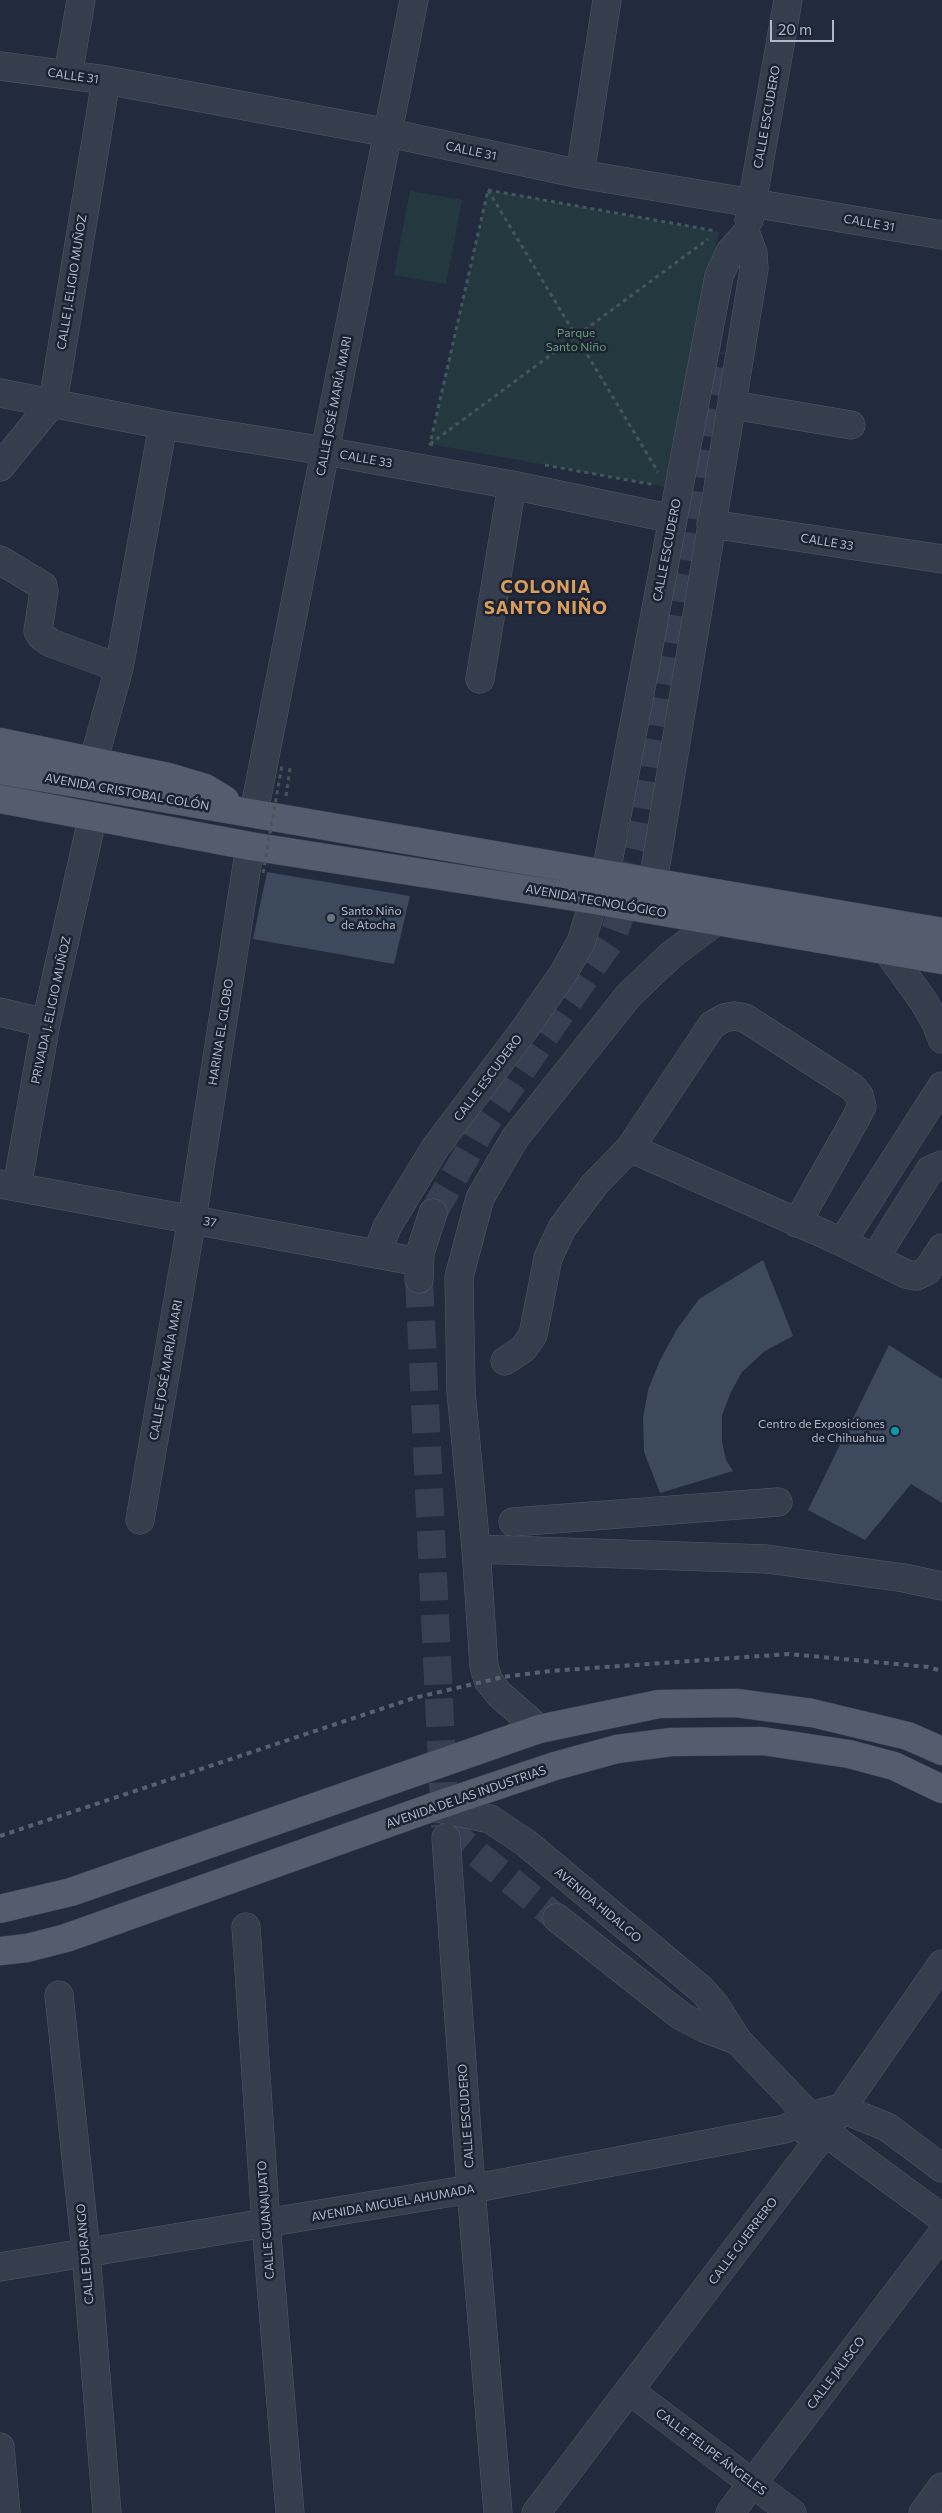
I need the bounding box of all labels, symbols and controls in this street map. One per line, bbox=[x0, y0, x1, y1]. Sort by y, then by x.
scale bar bbox=[772, 10, 836, 42]
text: 20 m bbox=[778, 20, 812, 38]
street label: CALLE ESCUDERO bbox=[751, 64, 783, 170]
street label: CALLE 31 bbox=[46, 65, 100, 87]
street label: CALLE 31 bbox=[444, 139, 498, 163]
street label: CALLE 31 bbox=[842, 211, 896, 235]
street label: CALLE J. ELIGIO MUÑOZ bbox=[54, 213, 90, 351]
park label: Parque Santo Niño bbox=[546, 326, 606, 354]
street label: CALLE JOSÉ MARÍA MARI bbox=[313, 335, 355, 477]
street label: CALLE 33 bbox=[338, 447, 394, 471]
street label: CALLE ESCUDERO bbox=[650, 497, 684, 603]
street label: CALLE 33 bbox=[800, 531, 854, 553]
district label: COLONIA SANTO NIÑO bbox=[483, 576, 609, 618]
street label: AVENIDA CRISTOBAL COLÓN bbox=[44, 770, 210, 814]
street label: AVENIDA TECNOLÓGICO bbox=[524, 882, 668, 920]
place label: Santo Niño de Atocha bbox=[341, 904, 402, 932]
marker: Santo Niño de Atocha bbox=[325, 912, 337, 924]
street label: PRIVADA J. ELIGIO MUÑOZ bbox=[28, 935, 74, 1085]
street label: HARINA EL GLOBO bbox=[205, 978, 237, 1086]
street label: CALLE ESCUDERO bbox=[451, 1032, 525, 1124]
street label: 37 bbox=[202, 1214, 218, 1230]
street label: CALLE JOSÉ MARÍA MARI bbox=[147, 1299, 185, 1441]
place label: Centro de Exposiciones de Chihuahua bbox=[758, 1417, 885, 1445]
marker: Centro de Exposiciones de Chihuahua bbox=[889, 1425, 901, 1437]
street label: AVENIDA DE LAS INDUSTRIAS bbox=[384, 1763, 548, 1831]
street label: AVENIDA HIDALGO bbox=[552, 1865, 644, 1945]
street label: CALLE ESCUDERO bbox=[455, 2063, 477, 2169]
street label: CALLE GUANAJUATO bbox=[255, 2160, 277, 2280]
street label: AVENIDA MIGUEL AHUMADA bbox=[310, 2182, 476, 2224]
street label: CALLE GUERRERO bbox=[706, 2195, 780, 2287]
street label: CALLE DURANGO bbox=[73, 2203, 97, 2305]
street label: CALLE JALISCO bbox=[804, 2334, 868, 2412]
street label: CALLE FELIPE ÁNGELES bbox=[653, 2406, 769, 2498]

